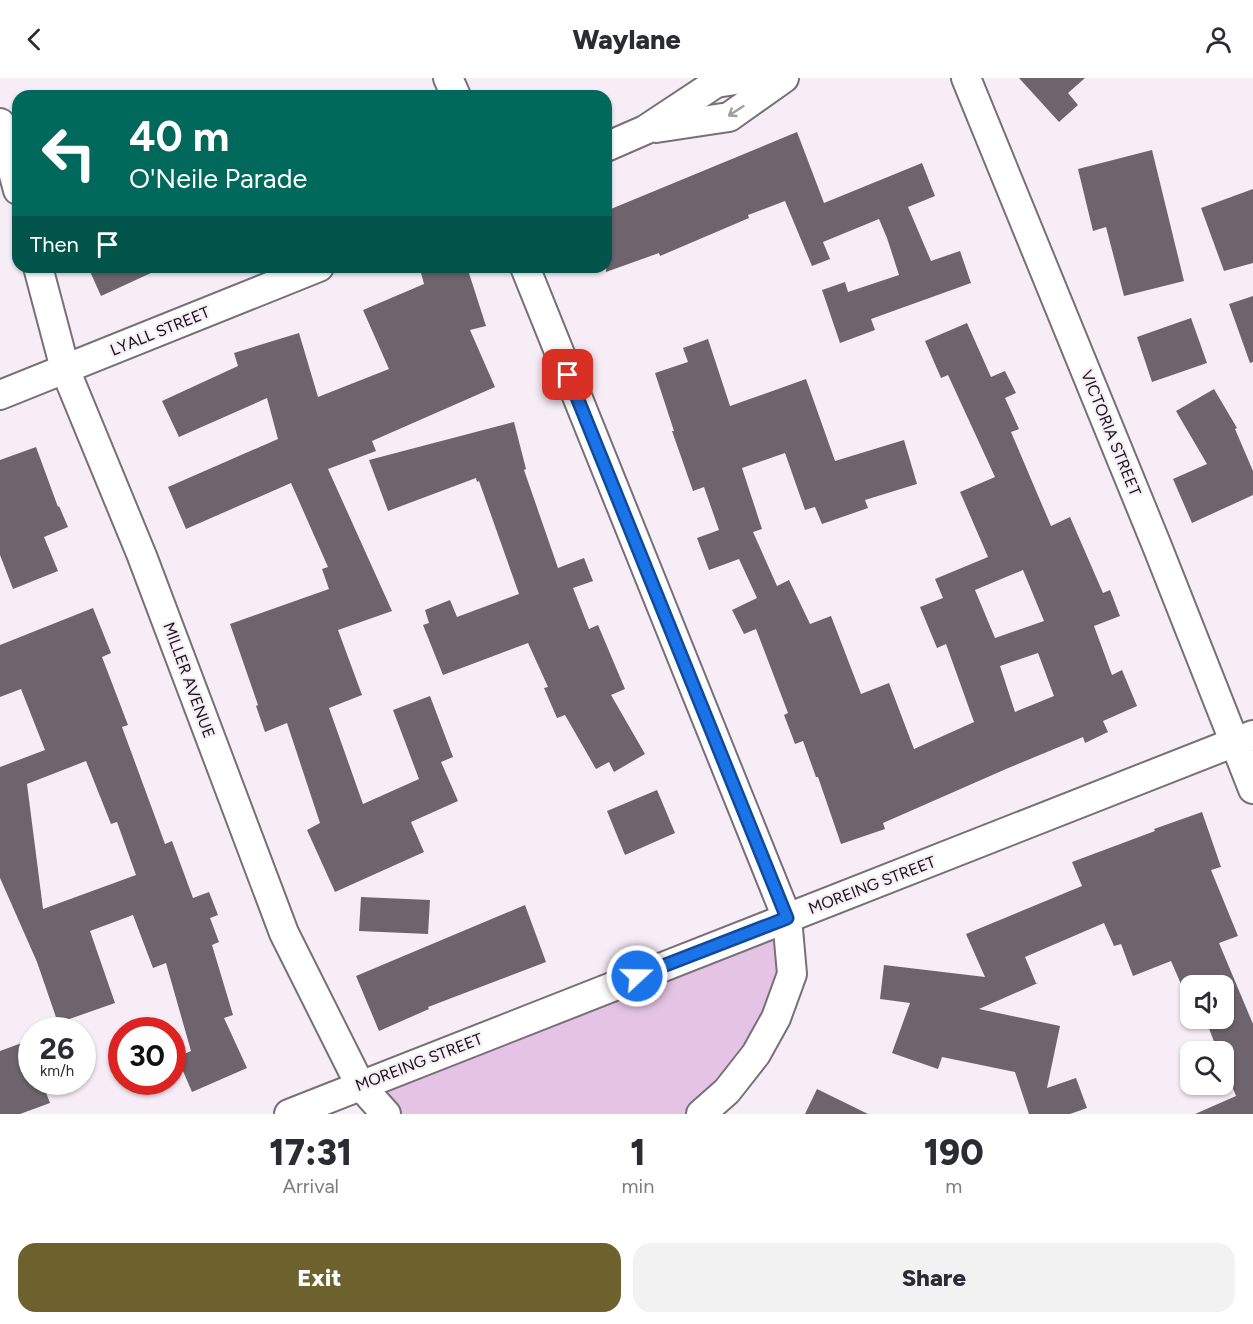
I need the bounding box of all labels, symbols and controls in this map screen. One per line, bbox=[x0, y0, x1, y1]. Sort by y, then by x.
icon: back bbox=[18, 23, 51, 56]
text: Waylane bbox=[572, 23, 681, 56]
icon: person bbox=[1202, 23, 1235, 56]
one-way arrow bbox=[728, 106, 745, 118]
text: 40 m bbox=[129, 111, 229, 162]
icon: left bbox=[30, 114, 108, 192]
text: O'Neile Parade bbox=[129, 162, 307, 195]
icon: arrive bbox=[91, 228, 124, 261]
text: Then bbox=[30, 231, 79, 258]
street label: LYALL STREET bbox=[107, 302, 213, 360]
pin bbox=[542, 349, 593, 400]
icon: arrive bbox=[551, 358, 584, 391]
street label: VICTORIA STREET bbox=[1077, 367, 1145, 499]
street label: MILLER AVENUE bbox=[159, 620, 219, 740]
street label: MOREING STREET bbox=[806, 852, 938, 918]
position arrow bbox=[605, 944, 669, 1008]
map controls bbox=[1180, 975, 1234, 1095]
button: sound bbox=[1180, 975, 1234, 1029]
speed limit sign: 30 bbox=[108, 1017, 186, 1095]
street label: MOREING STREET bbox=[353, 1029, 485, 1095]
text: 26 bbox=[40, 1030, 74, 1067]
button: search bbox=[1180, 1041, 1234, 1095]
text: km/h bbox=[40, 1062, 74, 1080]
text: 17:31 bbox=[269, 1131, 352, 1174]
text: 1 bbox=[630, 1131, 646, 1174]
text: 190 bbox=[924, 1131, 984, 1174]
text: Arrival bbox=[283, 1174, 339, 1198]
text: min bbox=[622, 1174, 654, 1198]
text: m bbox=[945, 1174, 962, 1198]
button: Exit bbox=[18, 1243, 621, 1312]
button: Share bbox=[633, 1243, 1235, 1312]

